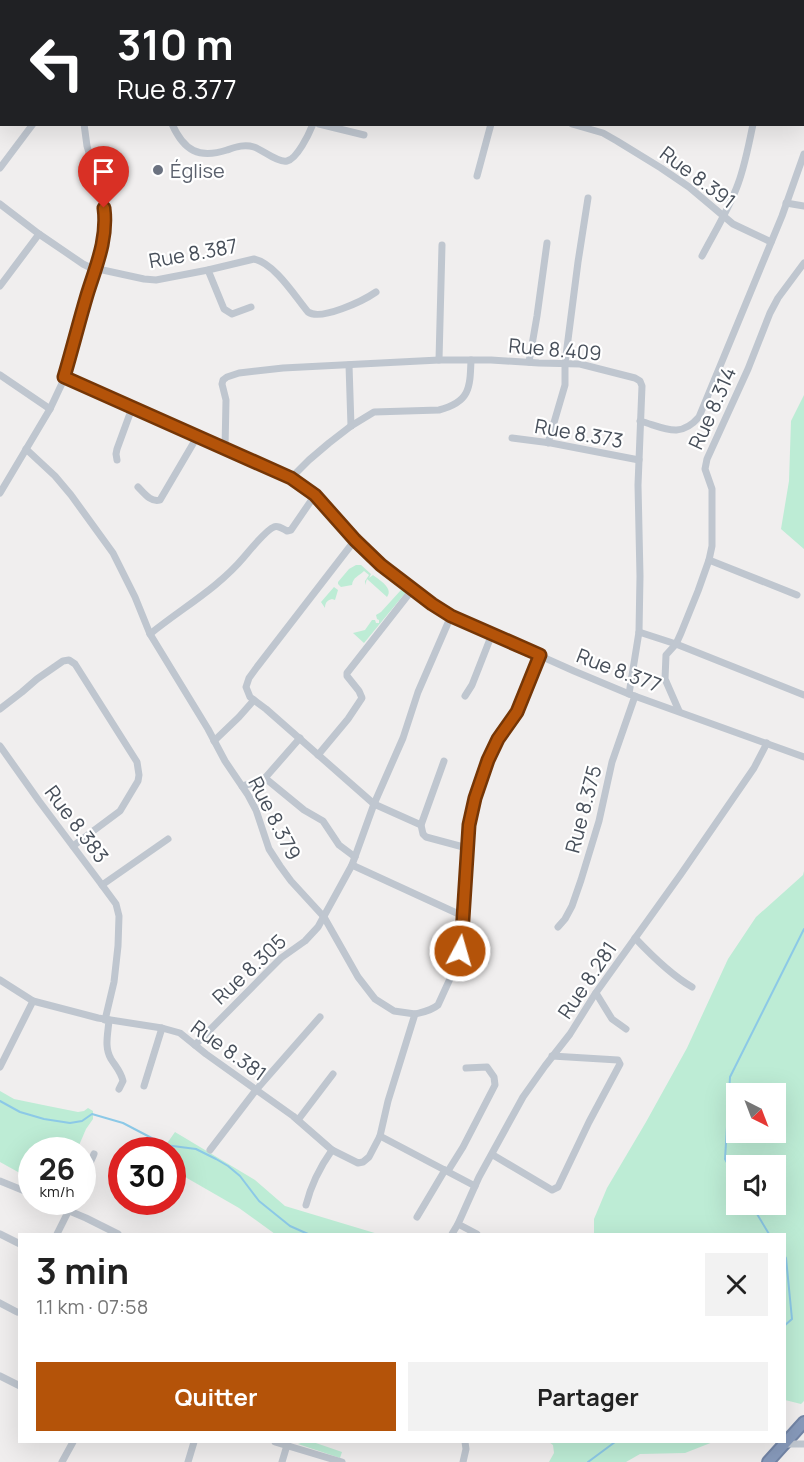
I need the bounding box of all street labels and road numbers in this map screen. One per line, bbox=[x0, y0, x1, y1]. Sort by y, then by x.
street label: Rue 8.391 bbox=[655, 140, 741, 214]
street label: Rue 8.387 bbox=[147, 232, 239, 274]
street label: Rue 8.409 bbox=[507, 331, 603, 367]
street label: Rue 8.314 bbox=[682, 363, 742, 453]
street label: Rue 8.373 bbox=[533, 412, 625, 454]
street label: Rue 8.377 bbox=[573, 642, 665, 698]
street label: Rue 8.375 bbox=[558, 762, 608, 856]
street label: Rue 8.379 bbox=[242, 772, 308, 864]
street label: Rue 8.383 bbox=[39, 780, 115, 868]
street label: Rue 8.305 bbox=[206, 928, 292, 1010]
street label: Rue 8.281 bbox=[551, 936, 623, 1024]
street label: Rue 8.381 bbox=[186, 1013, 272, 1087]

